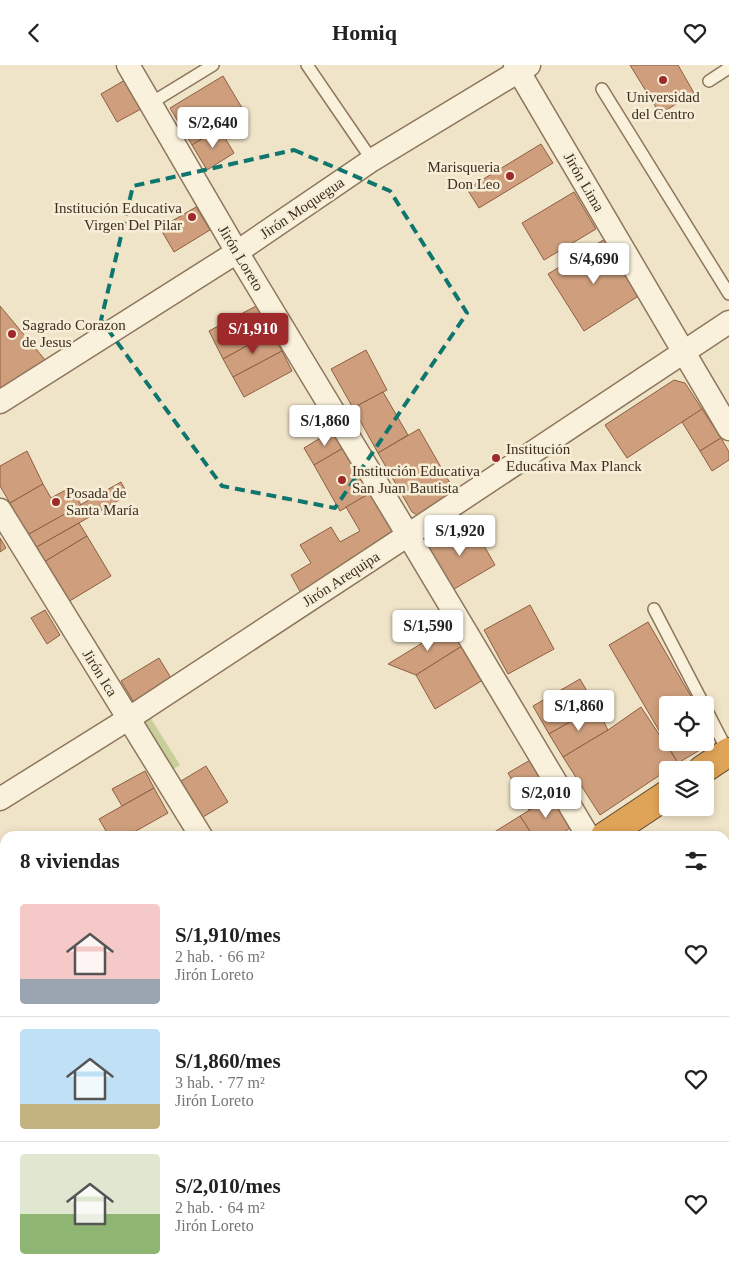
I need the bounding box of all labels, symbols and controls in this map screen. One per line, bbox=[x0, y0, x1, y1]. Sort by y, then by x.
icon: back bbox=[20, 19, 48, 47]
icon: heart bbox=[681, 19, 709, 47]
text: Homiq bbox=[332, 20, 397, 45]
marker: Universidad del Centro bbox=[657, 74, 669, 86]
place label: Universidad del Centro bbox=[626, 89, 700, 122]
pin: S/2,640 bbox=[167, 107, 259, 149]
text: S/2,640 bbox=[188, 114, 238, 131]
street label: Jirón Lima bbox=[561, 150, 607, 215]
place label: Marisqueria Don Leo bbox=[428, 159, 500, 192]
marker: Marisqueria Don Leo bbox=[504, 170, 516, 182]
street label: Jirón Moquegua bbox=[257, 174, 347, 242]
place label: Institución Educativa Virgen Del Pilar bbox=[54, 200, 182, 233]
marker: Institución Educativa Virgen Del Pilar bbox=[186, 211, 198, 223]
street label: Jirón Loreto bbox=[215, 222, 267, 294]
pin: S/4,690 bbox=[548, 243, 640, 285]
text: S/4,690 bbox=[569, 250, 619, 267]
pin: S/1,910 bbox=[207, 313, 299, 355]
place label: Sagrado Corazon de Jesus bbox=[22, 317, 126, 350]
text: S/1,910 bbox=[228, 320, 278, 337]
marker: Sagrado Corazon de Jesus bbox=[6, 328, 18, 340]
pin: S/1,860 bbox=[279, 405, 371, 447]
text: S/1,860 bbox=[300, 412, 350, 429]
place label: Institución Educativa Max Planck bbox=[506, 441, 642, 474]
marker: Institución Educativa Max Planck bbox=[490, 452, 502, 464]
place label: Institución Educativa San Juan Bautista bbox=[352, 463, 480, 496]
marker: Institución Educativa San Juan Bautista bbox=[336, 474, 348, 486]
place label: Posada de Santa María bbox=[66, 485, 139, 518]
marker: Posada de Santa María bbox=[50, 496, 62, 508]
pin: S/1,920 bbox=[414, 515, 506, 557]
text: S/1,920 bbox=[435, 522, 485, 539]
street label: Jirón Arequipa bbox=[299, 548, 383, 610]
pin: S/1,590 bbox=[382, 609, 474, 652]
text: S/1,590 bbox=[403, 617, 453, 634]
street label: Jirón Ica bbox=[79, 647, 121, 700]
pin: S/1,860 bbox=[533, 689, 625, 732]
map controls bbox=[659, 696, 714, 816]
button: locate bbox=[659, 696, 714, 751]
text: S/1,860 bbox=[554, 697, 604, 714]
button: layers bbox=[659, 761, 714, 816]
pin: S/2,010 bbox=[500, 777, 592, 819]
text: S/2,010 bbox=[521, 784, 571, 801]
icon: filters bbox=[682, 847, 710, 875]
text: 8 viviendas bbox=[20, 849, 120, 873]
text: S/1,910/mes bbox=[175, 923, 281, 947]
icon: home bbox=[60, 924, 120, 984]
icon: heart bbox=[682, 940, 710, 968]
text: 2 hab. · 66 m² bbox=[175, 948, 265, 965]
text: Jirón Loreto bbox=[175, 966, 254, 983]
icon: home bbox=[60, 1049, 120, 1109]
text: S/1,860/mes bbox=[175, 1049, 281, 1073]
icon: heart bbox=[682, 1065, 710, 1093]
text: 3 hab. · 77 m² bbox=[175, 1074, 265, 1091]
text: Jirón Loreto bbox=[175, 1092, 254, 1109]
icon: home bbox=[60, 1174, 120, 1234]
text: S/2,010/mes bbox=[175, 1174, 281, 1198]
icon: heart bbox=[682, 1190, 710, 1218]
text: 2 hab. · 64 m² bbox=[175, 1199, 265, 1216]
text: Jirón Loreto bbox=[175, 1217, 254, 1234]

